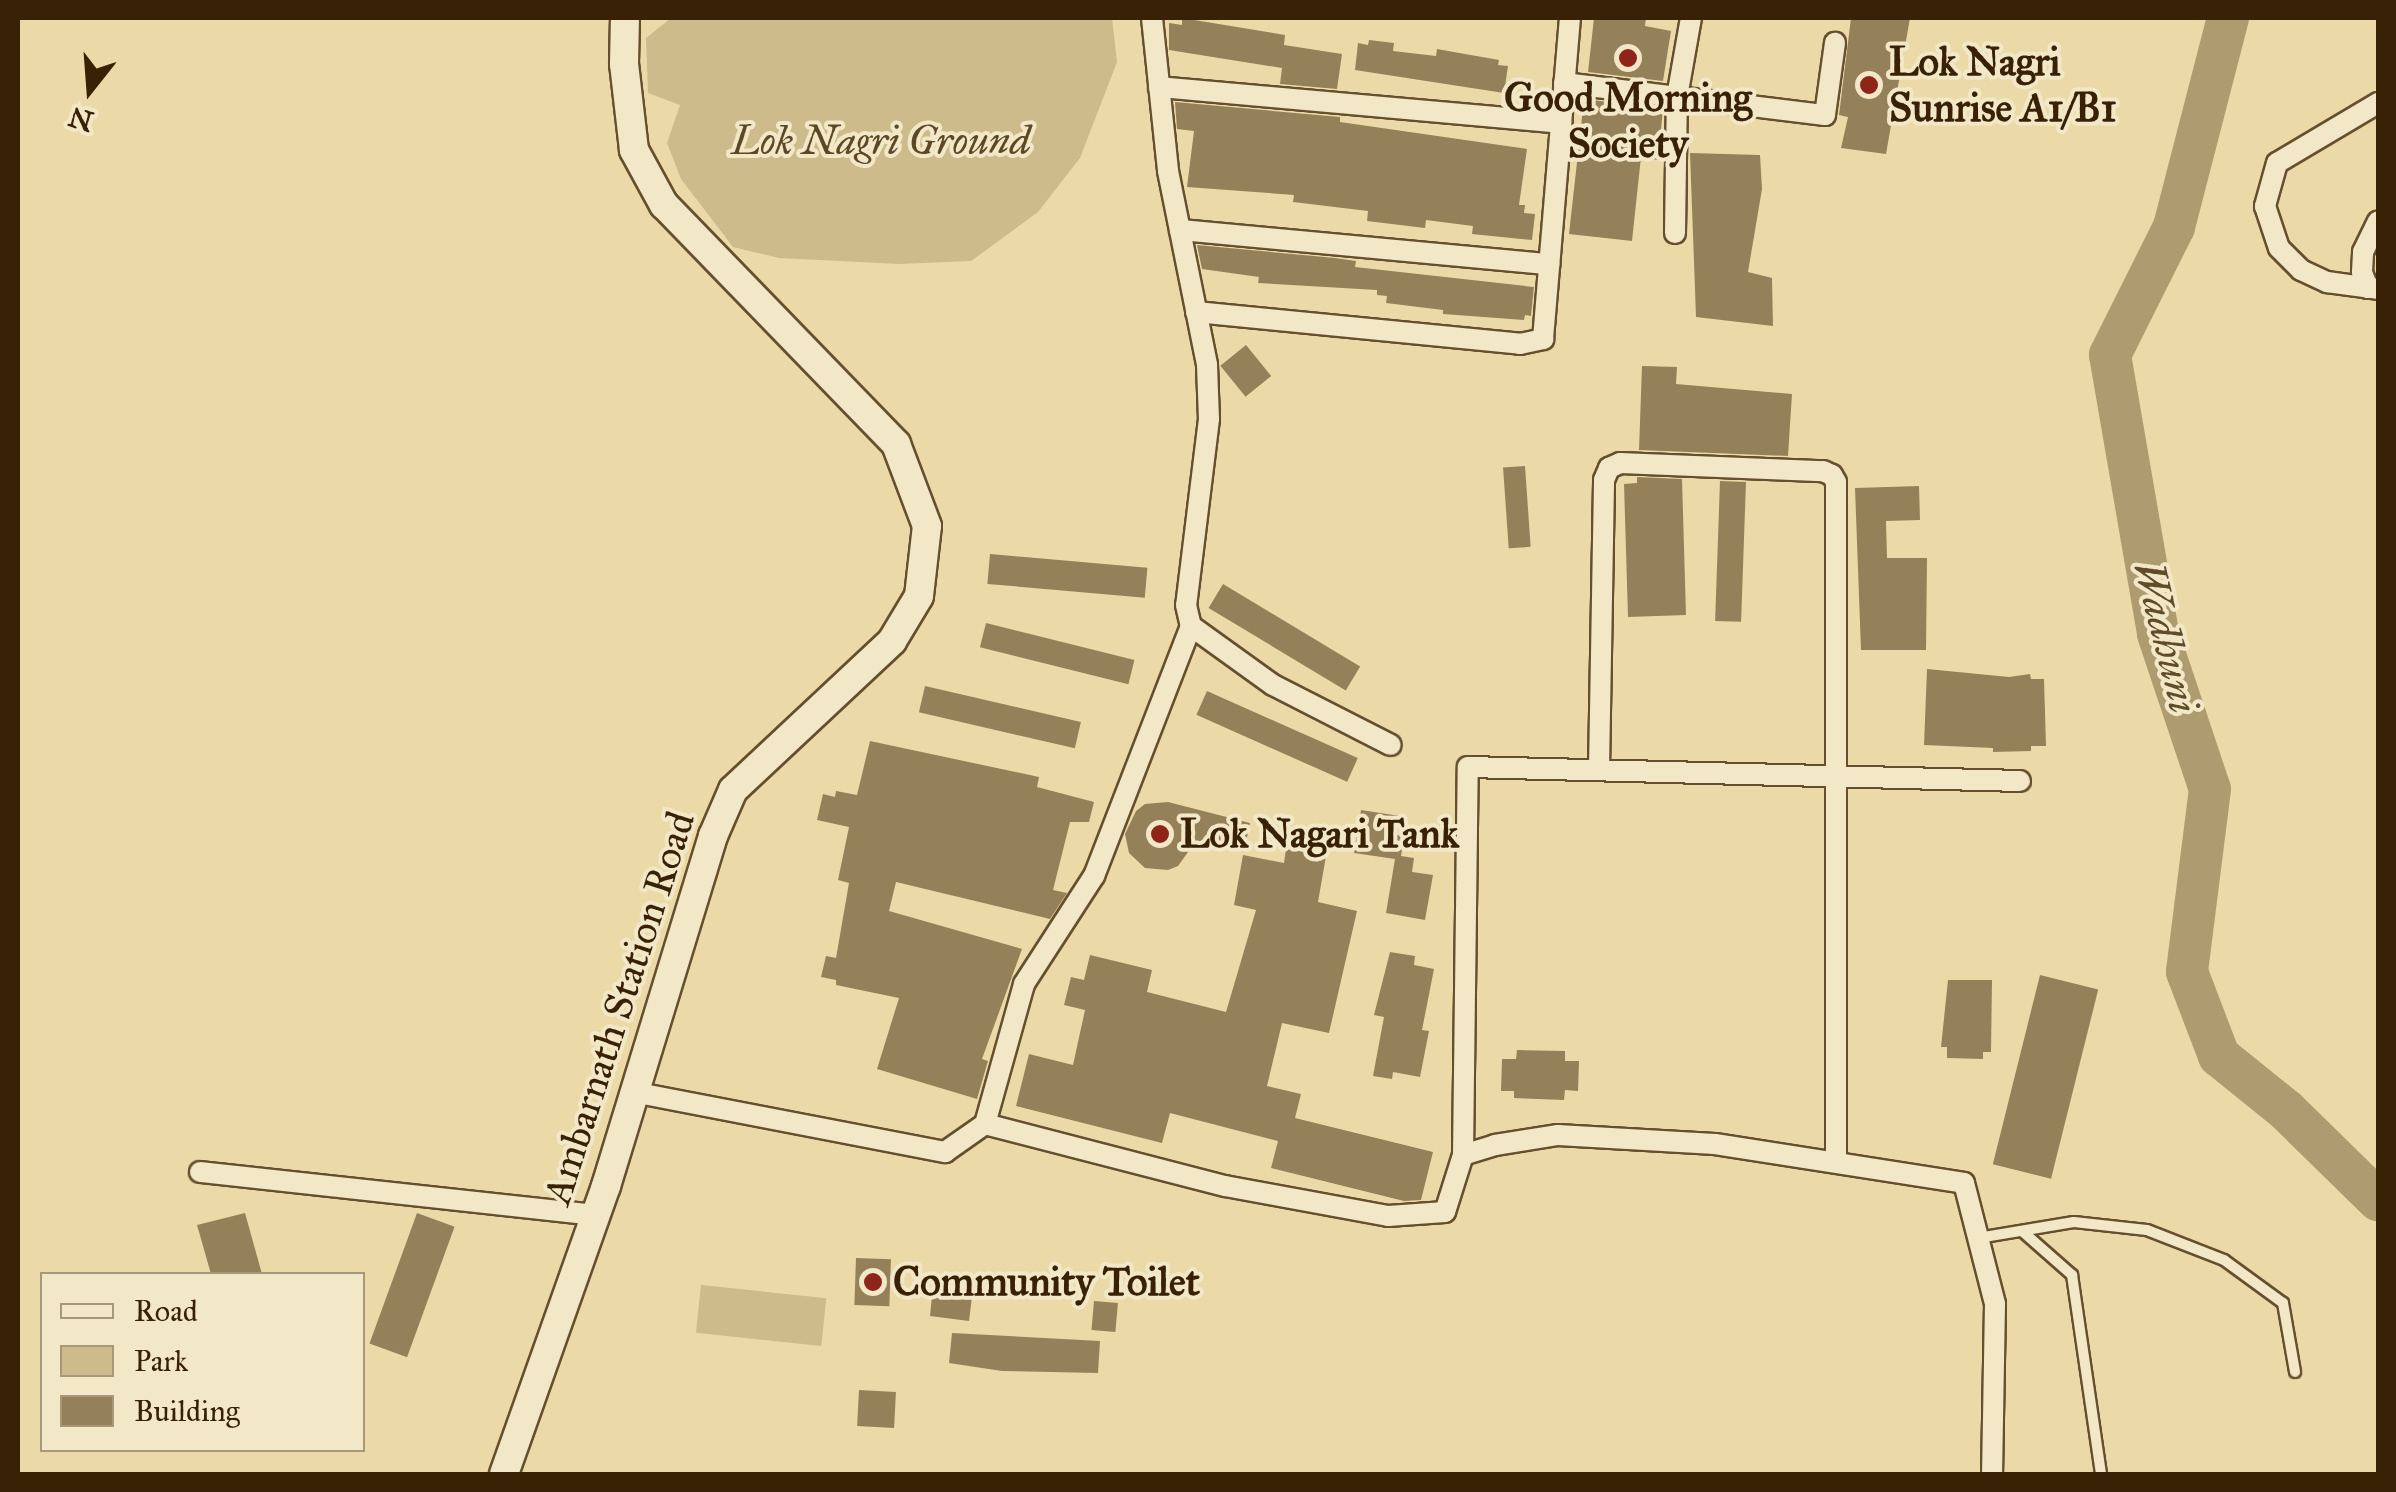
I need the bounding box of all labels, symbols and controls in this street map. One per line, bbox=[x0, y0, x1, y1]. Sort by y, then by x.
place label: Lok Nagri Sunrise A1/B1 bbox=[1889, 38, 2117, 132]
north arrow bbox=[40, 40, 140, 140]
marker: Good Morning Society bbox=[1617, 47, 1639, 69]
place label: Good Morning Society bbox=[1504, 74, 1752, 168]
marker: Lok Nagri Sunrise A1/B1 bbox=[1858, 74, 1880, 96]
text: N bbox=[65, 99, 98, 139]
park label: Lok Nagri Ground bbox=[731, 117, 1031, 165]
water label: Wadhuni bbox=[2123, 556, 2209, 718]
street label: Ambarnath Station Road bbox=[533, 806, 705, 1210]
place label: Lok Nagari Tank bbox=[1180, 810, 1459, 858]
marker: Lok Nagari Tank bbox=[1149, 823, 1171, 845]
place label: Community Toilet bbox=[893, 1258, 1200, 1306]
marker: Community Toilet bbox=[862, 1271, 884, 1293]
legend bbox=[40, 1272, 365, 1452]
text: Road bbox=[134, 1293, 198, 1329]
text: Park bbox=[134, 1343, 188, 1379]
text: Building bbox=[134, 1393, 240, 1429]

